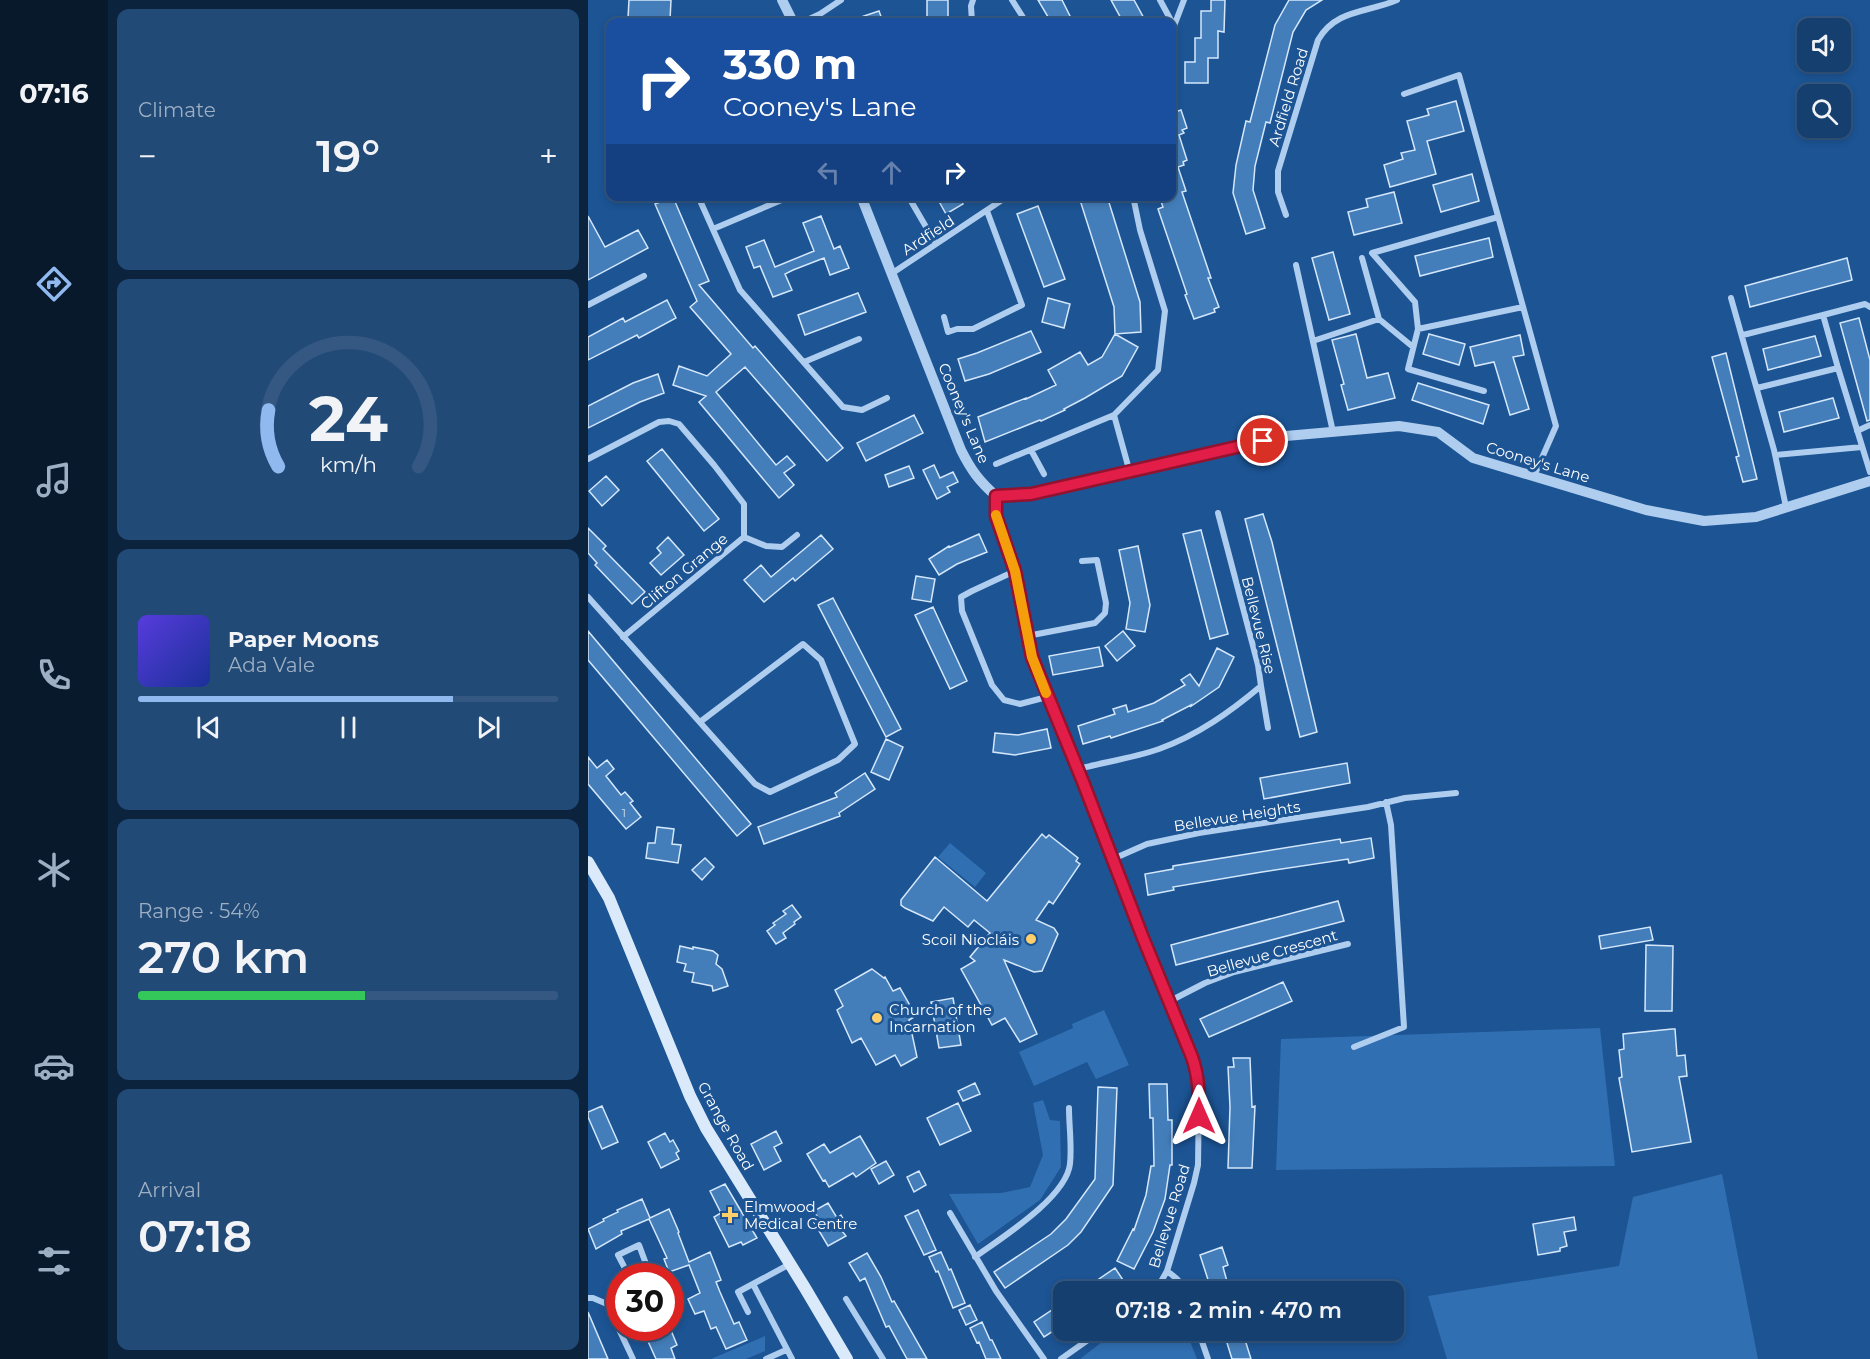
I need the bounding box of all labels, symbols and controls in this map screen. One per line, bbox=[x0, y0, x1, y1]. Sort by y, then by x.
map controls bbox=[1797, 18, 1851, 138]
button: sound bbox=[1797, 18, 1851, 72]
text: 330 m bbox=[723, 38, 857, 90]
icon: right bbox=[624, 42, 702, 120]
street label: Ardfield Road bbox=[1264, 45, 1312, 149]
text: 07:16 bbox=[19, 77, 89, 110]
button: search bbox=[1797, 84, 1851, 138]
text: Cooney's Lane bbox=[723, 90, 917, 123]
text: Climate bbox=[138, 98, 216, 122]
text: 19° bbox=[316, 128, 380, 183]
text: − bbox=[138, 136, 157, 176]
text: + bbox=[539, 136, 558, 176]
icon: left bbox=[812, 156, 845, 189]
icon: ahead bbox=[875, 156, 908, 189]
icon: right bbox=[938, 156, 971, 189]
street label: Ardfield bbox=[898, 211, 958, 259]
icon: directions bbox=[33, 263, 75, 305]
street label: Cooney's Lane bbox=[934, 360, 994, 466]
text: 24 bbox=[308, 381, 388, 457]
pin bbox=[1237, 415, 1288, 466]
icon: arrive bbox=[1246, 424, 1279, 457]
street label: Cooney's Lane bbox=[1484, 437, 1592, 487]
text: km/h bbox=[319, 451, 377, 477]
icon: music bbox=[33, 459, 75, 501]
street label: Clifton Grange bbox=[636, 529, 732, 613]
street label: Bellevue Rise bbox=[1238, 574, 1280, 676]
text: Paper Moons bbox=[228, 626, 379, 653]
text: Ada Vale bbox=[228, 653, 315, 677]
icon: phone bbox=[33, 654, 75, 696]
icon: previous bbox=[192, 711, 225, 744]
icon: pause bbox=[332, 711, 365, 744]
icon: next bbox=[472, 711, 505, 744]
street label: Bellevue Heights bbox=[1172, 797, 1302, 835]
house number: 1 bbox=[622, 805, 626, 820]
icon: climate bbox=[33, 849, 75, 891]
text: Range · 54% bbox=[138, 899, 260, 923]
street label: Bellevue Crescent bbox=[1204, 925, 1340, 981]
text: 270 km bbox=[138, 929, 309, 984]
place label: Scoil Niocláis bbox=[922, 930, 1019, 949]
marker: Scoil Niocláis bbox=[1024, 932, 1038, 946]
place label: Church of the Incarnation bbox=[889, 1000, 992, 1036]
marker: Church of the Incarnation bbox=[870, 1011, 884, 1025]
icon: car bbox=[33, 1045, 75, 1087]
street label: Grange Road bbox=[694, 1078, 758, 1174]
position arrow bbox=[1167, 1084, 1231, 1148]
street label: Bellevue Road bbox=[1144, 1162, 1194, 1270]
text: Arrival bbox=[138, 1178, 201, 1202]
place label: Elmwood Medical Centre bbox=[744, 1197, 857, 1233]
marker: Elmwood Medical Centre bbox=[721, 1206, 739, 1224]
text: 07:18 bbox=[138, 1208, 252, 1263]
icon: filters bbox=[33, 1240, 75, 1282]
speed limit sign: 30 bbox=[606, 1263, 684, 1341]
text: 07:18 · 2 min · 470 m bbox=[1115, 1297, 1342, 1324]

